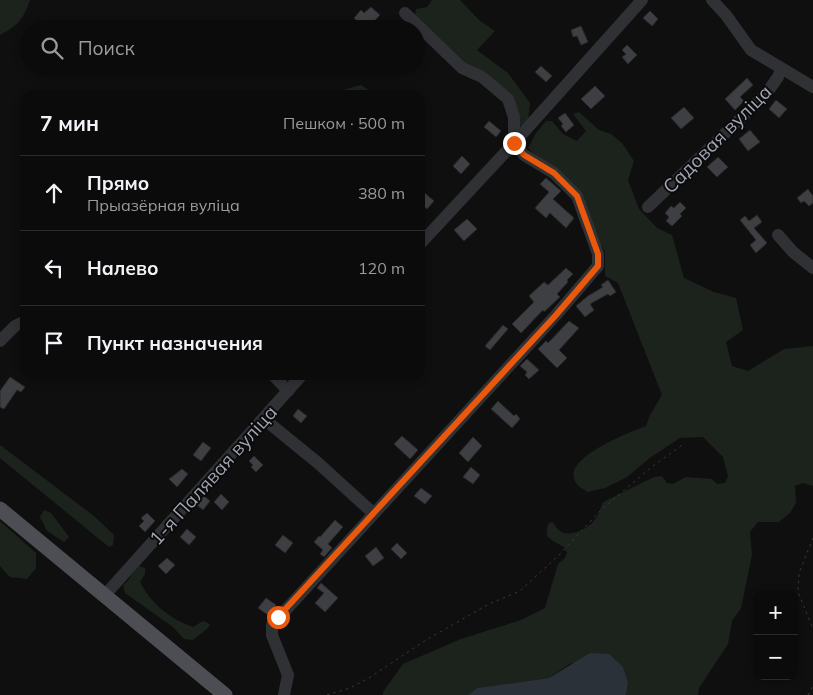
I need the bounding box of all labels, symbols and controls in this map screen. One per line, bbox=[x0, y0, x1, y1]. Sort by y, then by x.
search box bbox=[20, 20, 425, 75]
icon: search bbox=[38, 34, 66, 62]
text: Поиск bbox=[78, 36, 135, 60]
street label: Садовая вуліца bbox=[658, 80, 776, 198]
text: 7 мин bbox=[40, 110, 99, 136]
text: Пешком · 500 m bbox=[283, 113, 405, 133]
route end bbox=[503, 132, 526, 155]
text: Прямо bbox=[87, 171, 149, 195]
icon: ahead bbox=[40, 179, 68, 207]
text: 380 m bbox=[358, 183, 405, 203]
text: Прыазёрная вуліца bbox=[87, 195, 240, 215]
icon: left bbox=[40, 254, 68, 282]
text: Налево bbox=[87, 256, 159, 280]
text: 120 m bbox=[358, 258, 405, 278]
icon: arrive bbox=[40, 329, 68, 357]
text: Пункт назначения bbox=[87, 331, 263, 355]
street label: 1-я Палявая вуліца bbox=[144, 400, 282, 550]
map controls bbox=[753, 590, 798, 680]
button: + bbox=[753, 590, 798, 635]
route start bbox=[267, 606, 290, 629]
button: − bbox=[753, 635, 798, 680]

